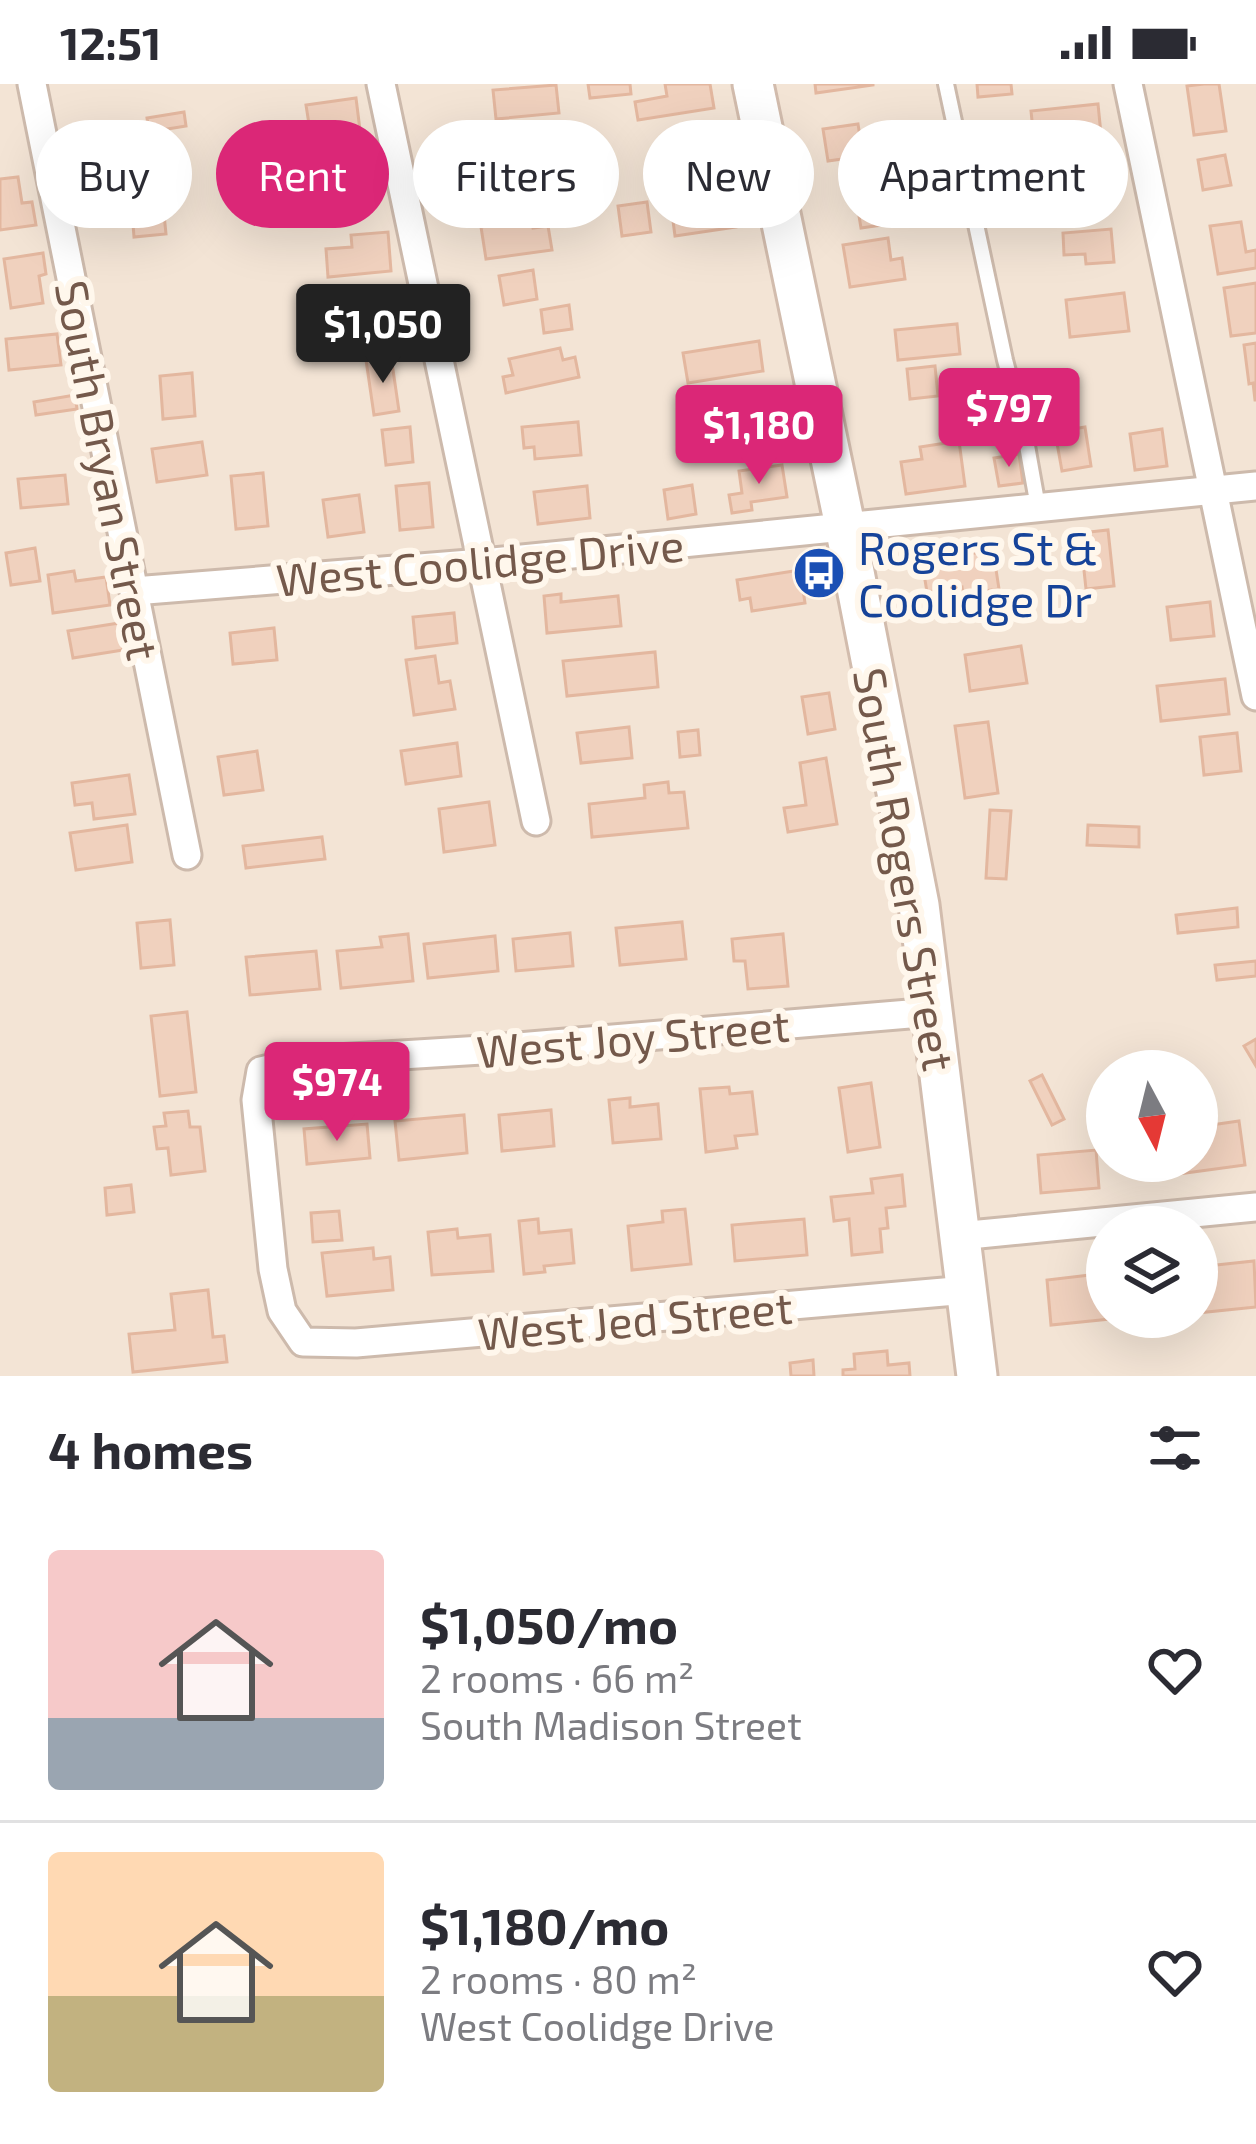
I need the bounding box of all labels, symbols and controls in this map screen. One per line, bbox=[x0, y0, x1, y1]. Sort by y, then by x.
text: 12:51 bbox=[60, 15, 161, 69]
chip: Buy bbox=[36, 120, 192, 228]
chip: Rent bbox=[216, 120, 389, 228]
chip: Filters bbox=[413, 120, 619, 228]
chip: New bbox=[643, 120, 814, 228]
chip: Apartment bbox=[838, 120, 1128, 228]
street label: South Bryan Street bbox=[46, 276, 172, 664]
pin: $1,050 bbox=[285, 284, 481, 386]
text: $1,050 bbox=[323, 299, 443, 346]
pin: $797 bbox=[938, 368, 1080, 470]
text: $797 bbox=[966, 383, 1052, 430]
pin: $1,180 bbox=[661, 385, 857, 487]
text: $1,180 bbox=[703, 400, 815, 447]
street label: West Coolidge Drive bbox=[274, 516, 686, 606]
place label: Rogers St & Coolidge Dr bbox=[858, 520, 1098, 626]
bus stop icon: Rogers St & Coolidge Dr bbox=[791, 545, 847, 601]
street label: South Rogers Street bbox=[844, 663, 968, 1075]
street label: West Joy Street bbox=[474, 996, 792, 1078]
pin: $974 bbox=[266, 1042, 408, 1144]
north arrow bbox=[1086, 1050, 1218, 1182]
map controls bbox=[1086, 1050, 1218, 1338]
text: $974 bbox=[291, 1057, 383, 1104]
button: layers bbox=[1086, 1206, 1218, 1338]
street label: West Jed Street bbox=[475, 1278, 795, 1360]
icon: filters bbox=[1142, 1415, 1208, 1481]
text: 4 homes bbox=[48, 1418, 253, 1479]
text: $1,050/mo bbox=[420, 1593, 678, 1654]
icon: home bbox=[144, 1598, 288, 1742]
icon: heart bbox=[1142, 1637, 1208, 1703]
text: 2 rooms · 66 m² bbox=[420, 1654, 694, 1701]
text: South Madison Street bbox=[420, 1701, 802, 1748]
text: $1,180/mo bbox=[420, 1894, 669, 1955]
icon: home bbox=[144, 1900, 288, 2044]
icon: heart bbox=[1142, 1939, 1208, 2005]
text: 2 rooms · 80 m² bbox=[420, 1955, 697, 2002]
text: West Coolidge Drive bbox=[420, 2002, 775, 2049]

